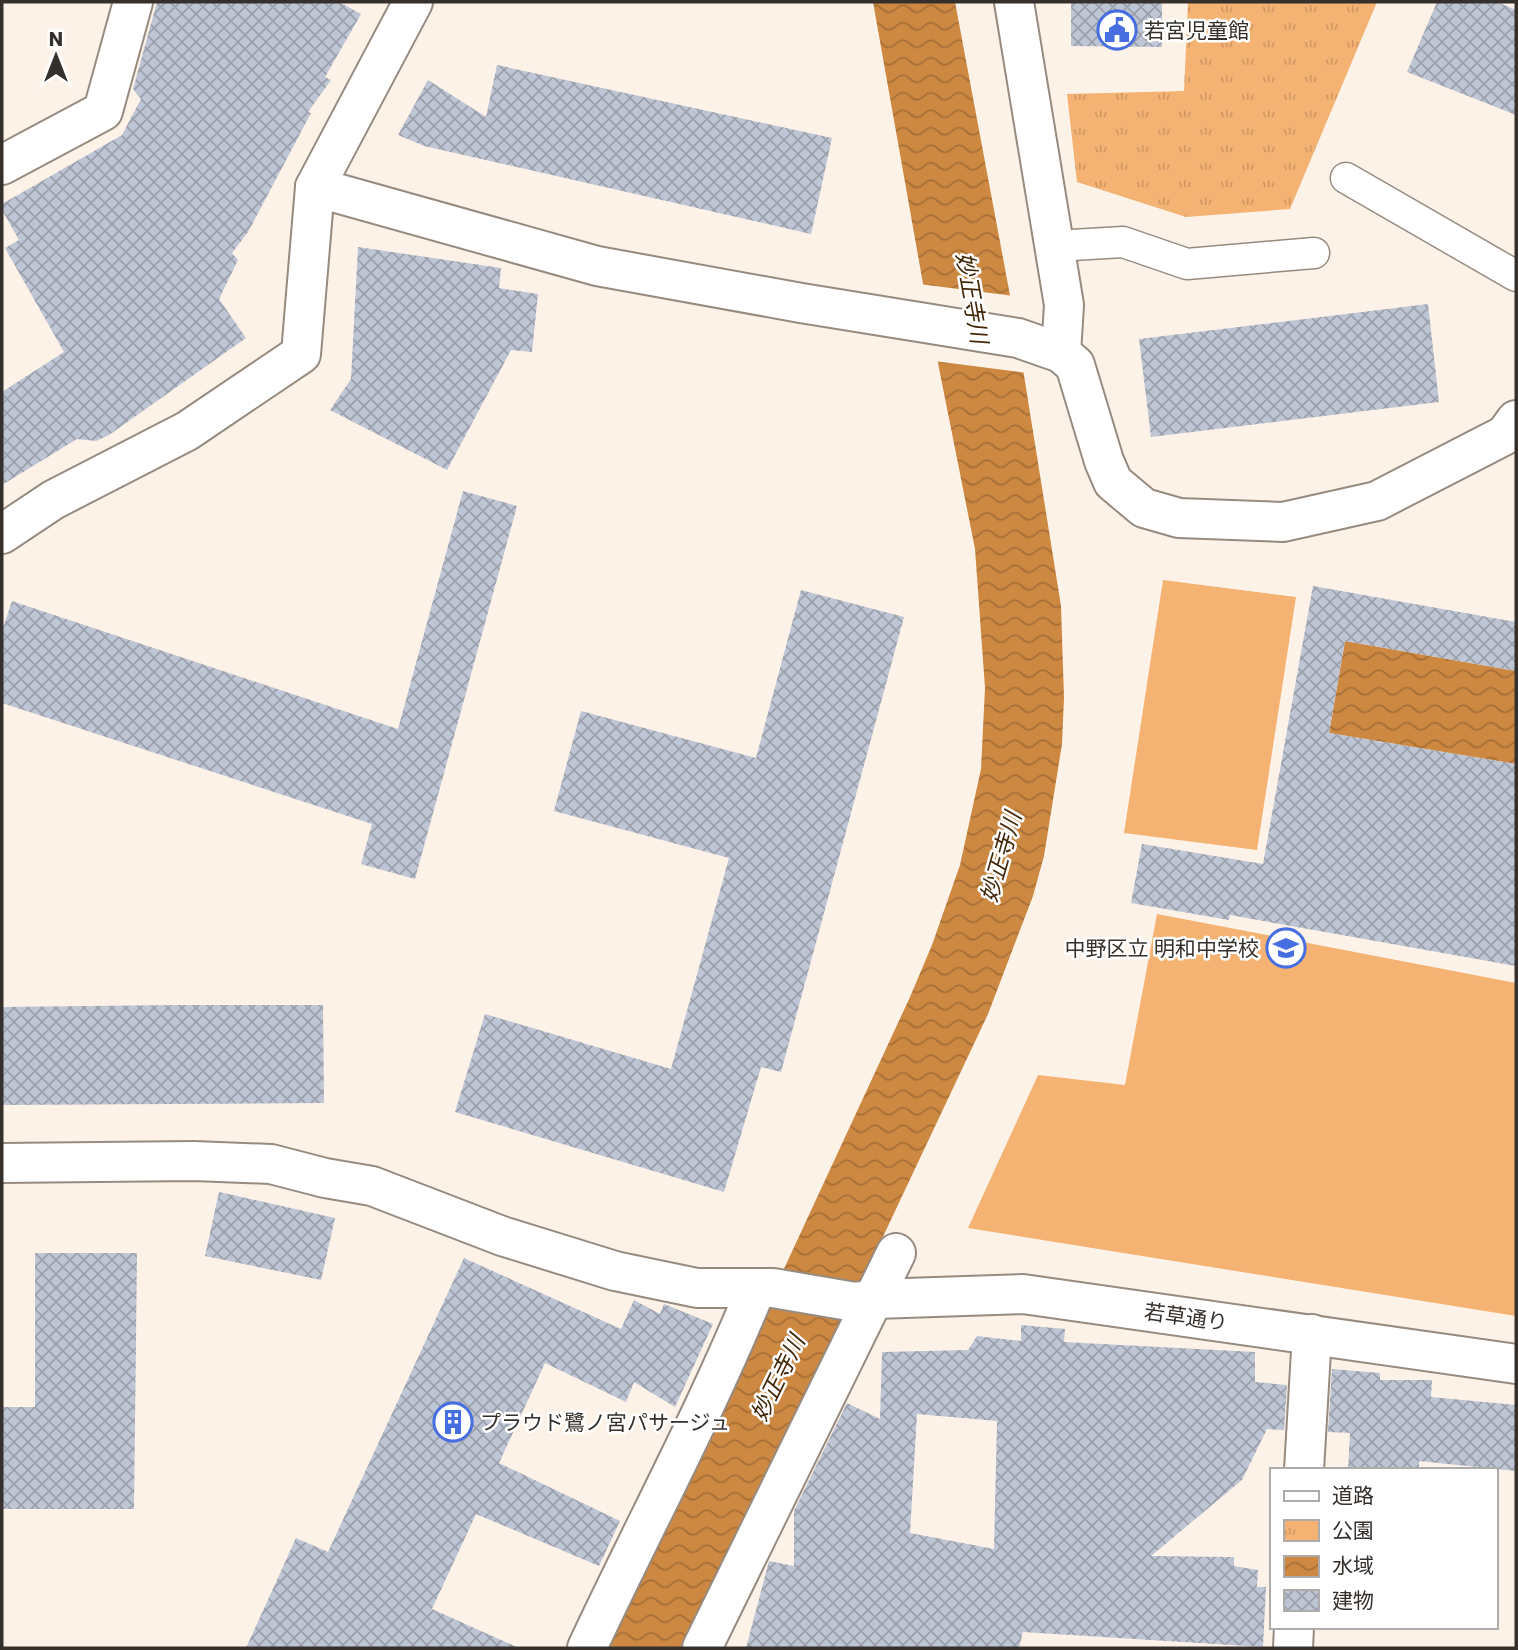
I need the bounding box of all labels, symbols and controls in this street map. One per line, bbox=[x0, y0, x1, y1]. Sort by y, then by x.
public building icon: 若宮児童館 bbox=[1096, 9, 1138, 51]
place label: 若宮児童館 bbox=[1144, 16, 1249, 45]
north arrow bbox=[21, 21, 91, 91]
text: N bbox=[49, 26, 63, 53]
water label: 妙正寺川 bbox=[948, 250, 996, 349]
water label: 妙正寺川 bbox=[973, 805, 1030, 906]
school or university icon: 中野区立 明和中学校 bbox=[1265, 927, 1307, 969]
place label: 中野区立 明和中学校 bbox=[1064, 934, 1259, 963]
street label: 若草通り bbox=[1142, 1297, 1230, 1337]
water label: 妙正寺川 bbox=[743, 1327, 814, 1426]
building icon: プラウド鷺ノ宮パサージュ bbox=[432, 1401, 474, 1443]
place label: プラウド鷺ノ宮パサージュ bbox=[480, 1408, 730, 1437]
legend bbox=[1270, 1468, 1497, 1629]
text: 道路 bbox=[1332, 1481, 1374, 1510]
text: 公園 bbox=[1332, 1516, 1374, 1545]
text: 水域 bbox=[1332, 1551, 1374, 1580]
text: 建物 bbox=[1332, 1586, 1374, 1615]

